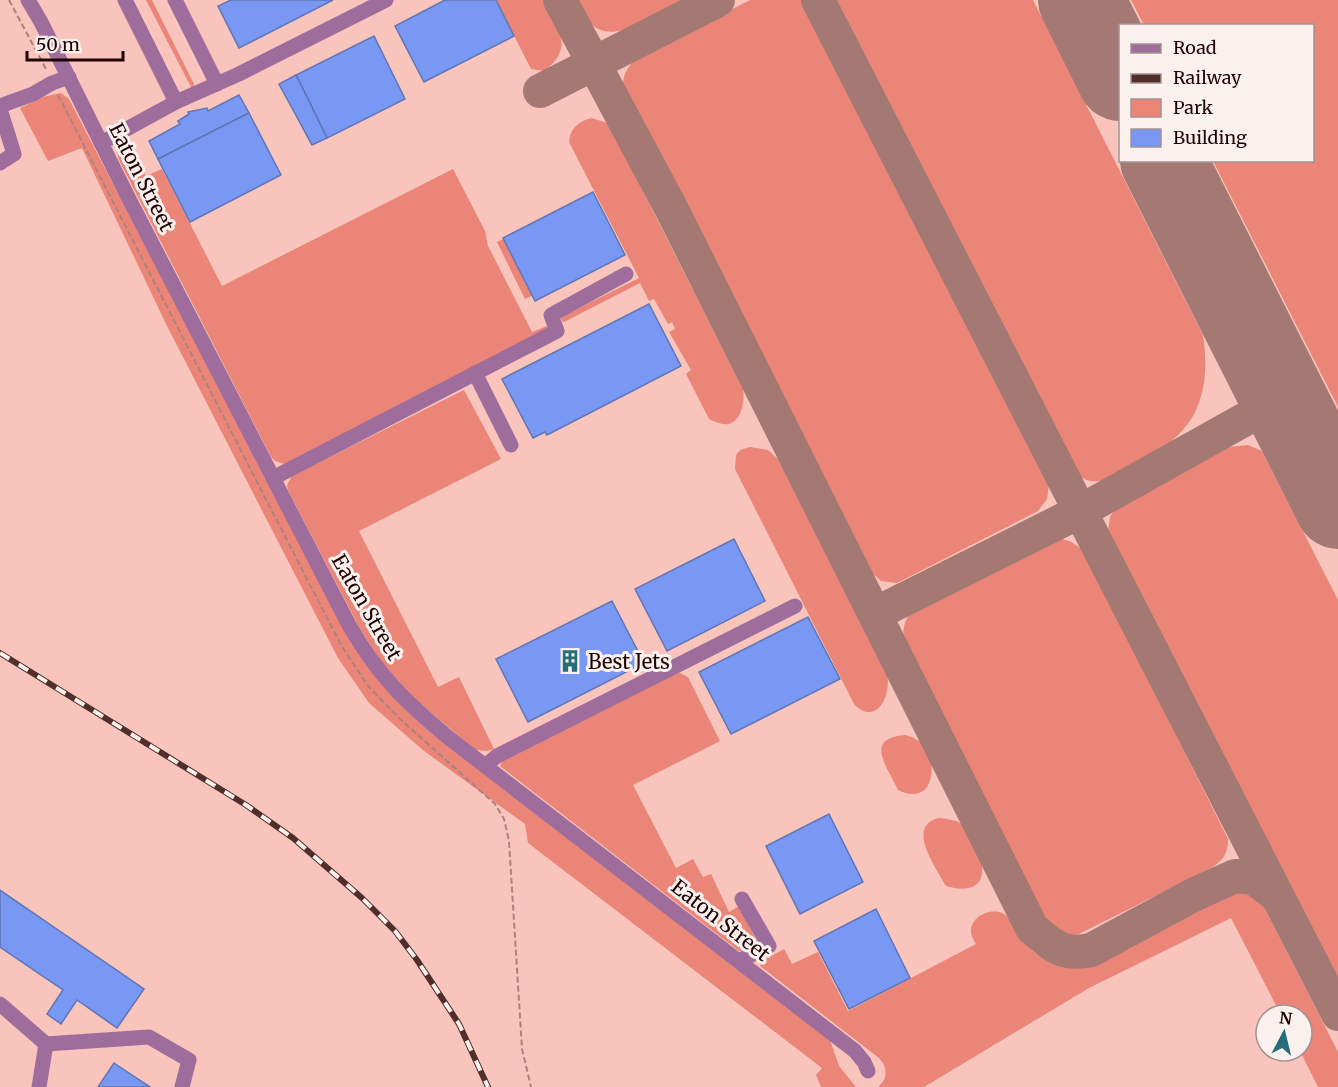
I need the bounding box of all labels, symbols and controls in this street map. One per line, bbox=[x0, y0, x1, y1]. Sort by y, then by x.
scale bar bbox=[27, 24, 123, 62]
legend bbox=[1119, 24, 1314, 162]
text: 50 m bbox=[36, 33, 80, 56]
text: Road bbox=[1173, 36, 1217, 59]
text: Railway bbox=[1173, 66, 1242, 89]
text: Park bbox=[1173, 96, 1214, 119]
street label: Eaton Street bbox=[104, 119, 180, 236]
text: Building bbox=[1173, 126, 1247, 149]
street label: Eaton Street bbox=[327, 550, 407, 665]
building icon: Best Jets bbox=[557, 648, 583, 674]
place label: Best Jets bbox=[588, 649, 670, 674]
street label: Eaton Street bbox=[667, 874, 775, 966]
north arrow bbox=[1254, 1003, 1314, 1063]
text: N bbox=[1278, 1007, 1294, 1029]

